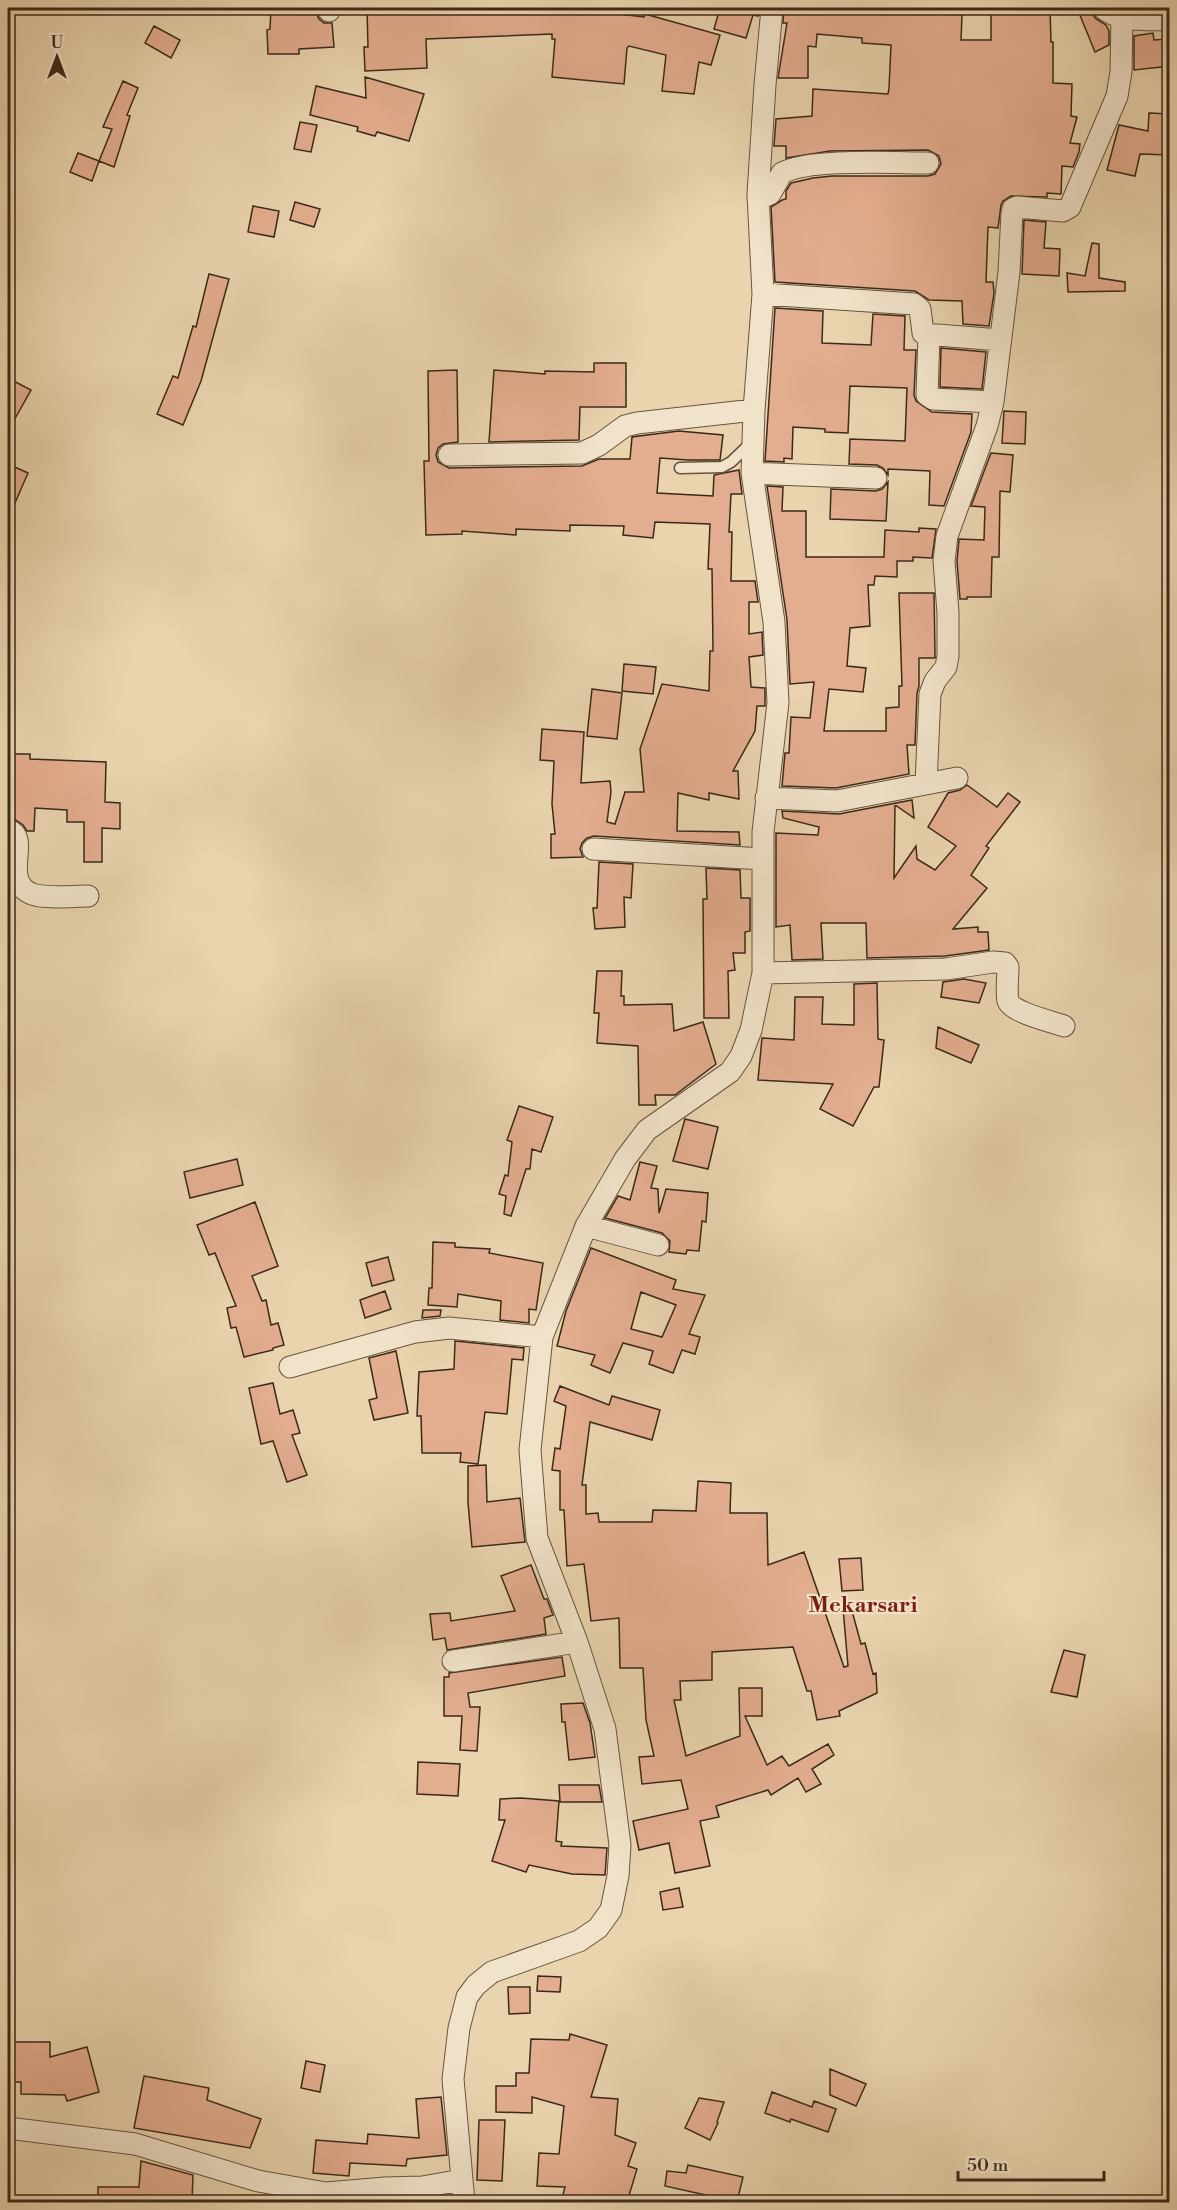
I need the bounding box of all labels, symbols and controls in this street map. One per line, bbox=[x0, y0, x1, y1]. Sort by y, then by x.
north arrow bbox=[27, 27, 87, 87]
text: U bbox=[51, 33, 64, 53]
district label: Mekarsari bbox=[809, 1592, 917, 1619]
scale bar bbox=[958, 2144, 1104, 2182]
text: 50 m bbox=[967, 2154, 1009, 2177]

